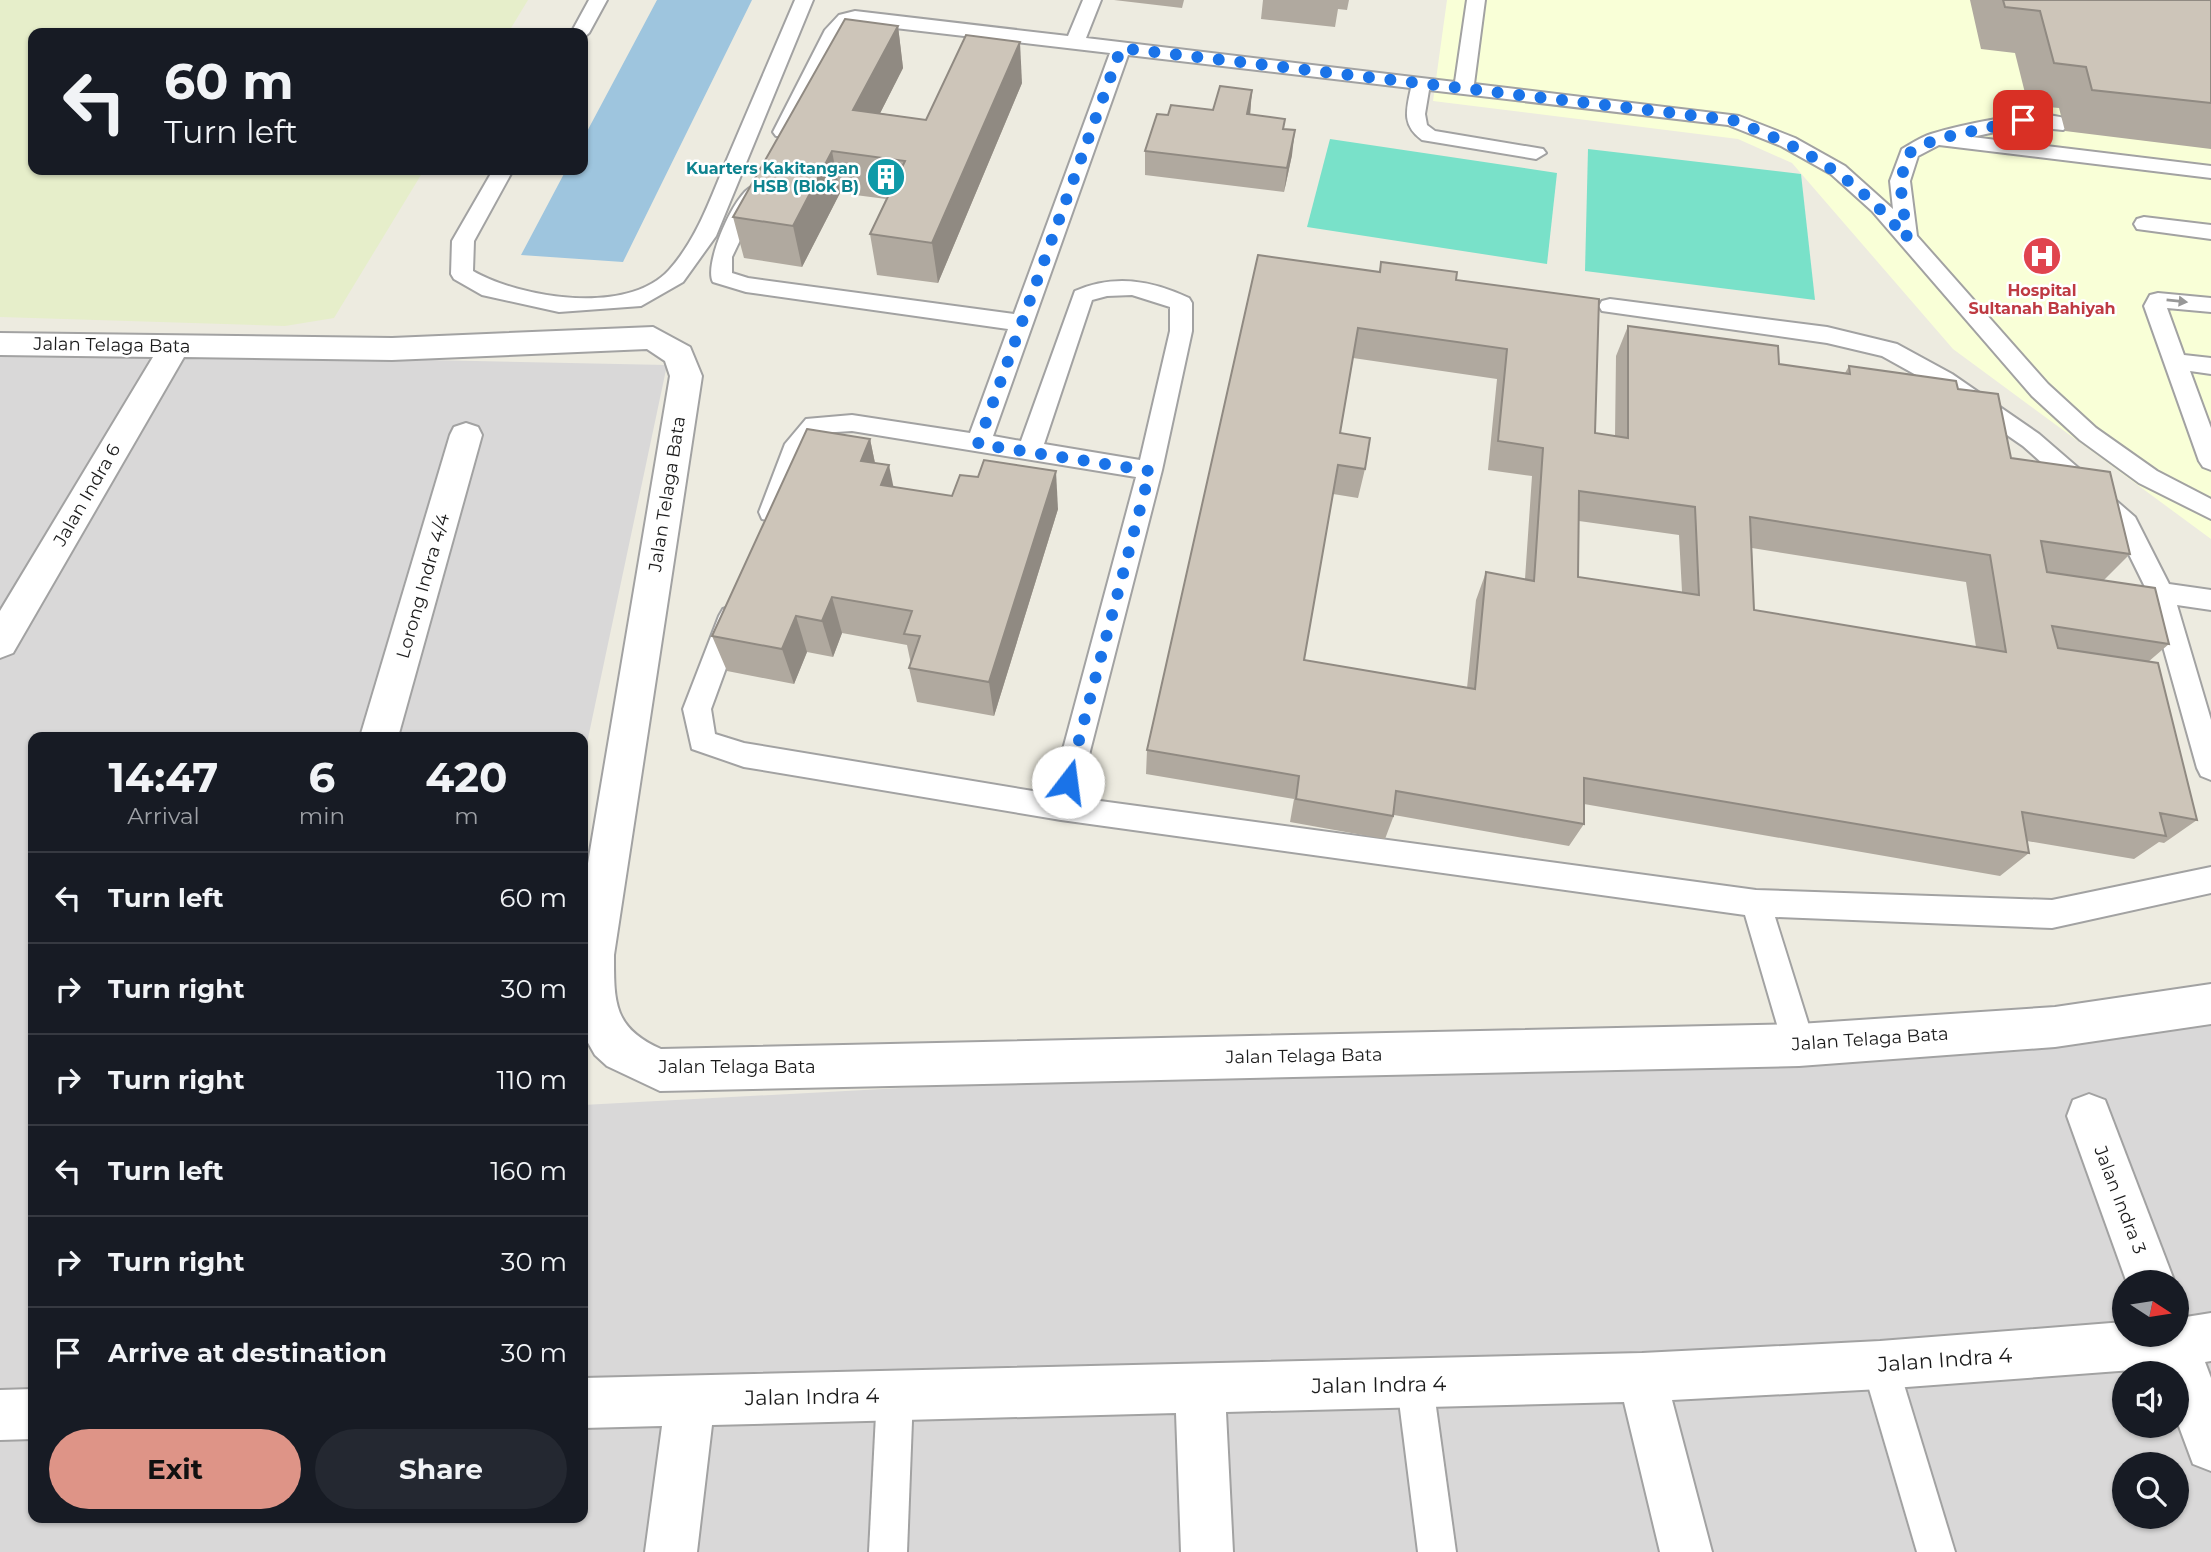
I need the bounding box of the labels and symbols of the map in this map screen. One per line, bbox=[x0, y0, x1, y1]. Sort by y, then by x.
pin bbox=[1993, 90, 2053, 150]
building icon: Kuarters Kakitangan HSB (Blok B) bbox=[865, 156, 907, 198]
place label: Kuarters Kakitangan HSB (Blok B) bbox=[686, 159, 859, 196]
hospital icon: Hospital Sultanah Bahiyah bbox=[2021, 235, 2063, 277]
place label: Hospital Sultanah Bahiyah bbox=[1968, 281, 2116, 318]
one-way arrow bbox=[2166, 296, 2188, 307]
street label: Jalan Telaga Bata bbox=[32, 333, 191, 357]
street label: Jalan Telaga Bata bbox=[644, 415, 690, 574]
street label: Jalan Indra 6 bbox=[48, 440, 125, 551]
street label: Lorong Indra 4/4 bbox=[392, 511, 454, 661]
position arrow bbox=[1031, 745, 1105, 819]
street label: Jalan Telaga Bata bbox=[1790, 1023, 1949, 1056]
street label: Jalan Telaga Bata bbox=[1224, 1044, 1383, 1068]
street label: Jalan Telaga Bata bbox=[657, 1056, 816, 1078]
street label: Jalan Indra 3 bbox=[2089, 1142, 2151, 1257]
north arrow bbox=[2112, 1270, 2189, 1348]
street label: Jalan Indra 4 bbox=[1876, 1342, 2013, 1377]
street label: Jalan Indra 4 bbox=[1310, 1371, 1447, 1398]
street label: Jalan Indra 4 bbox=[743, 1383, 880, 1410]

